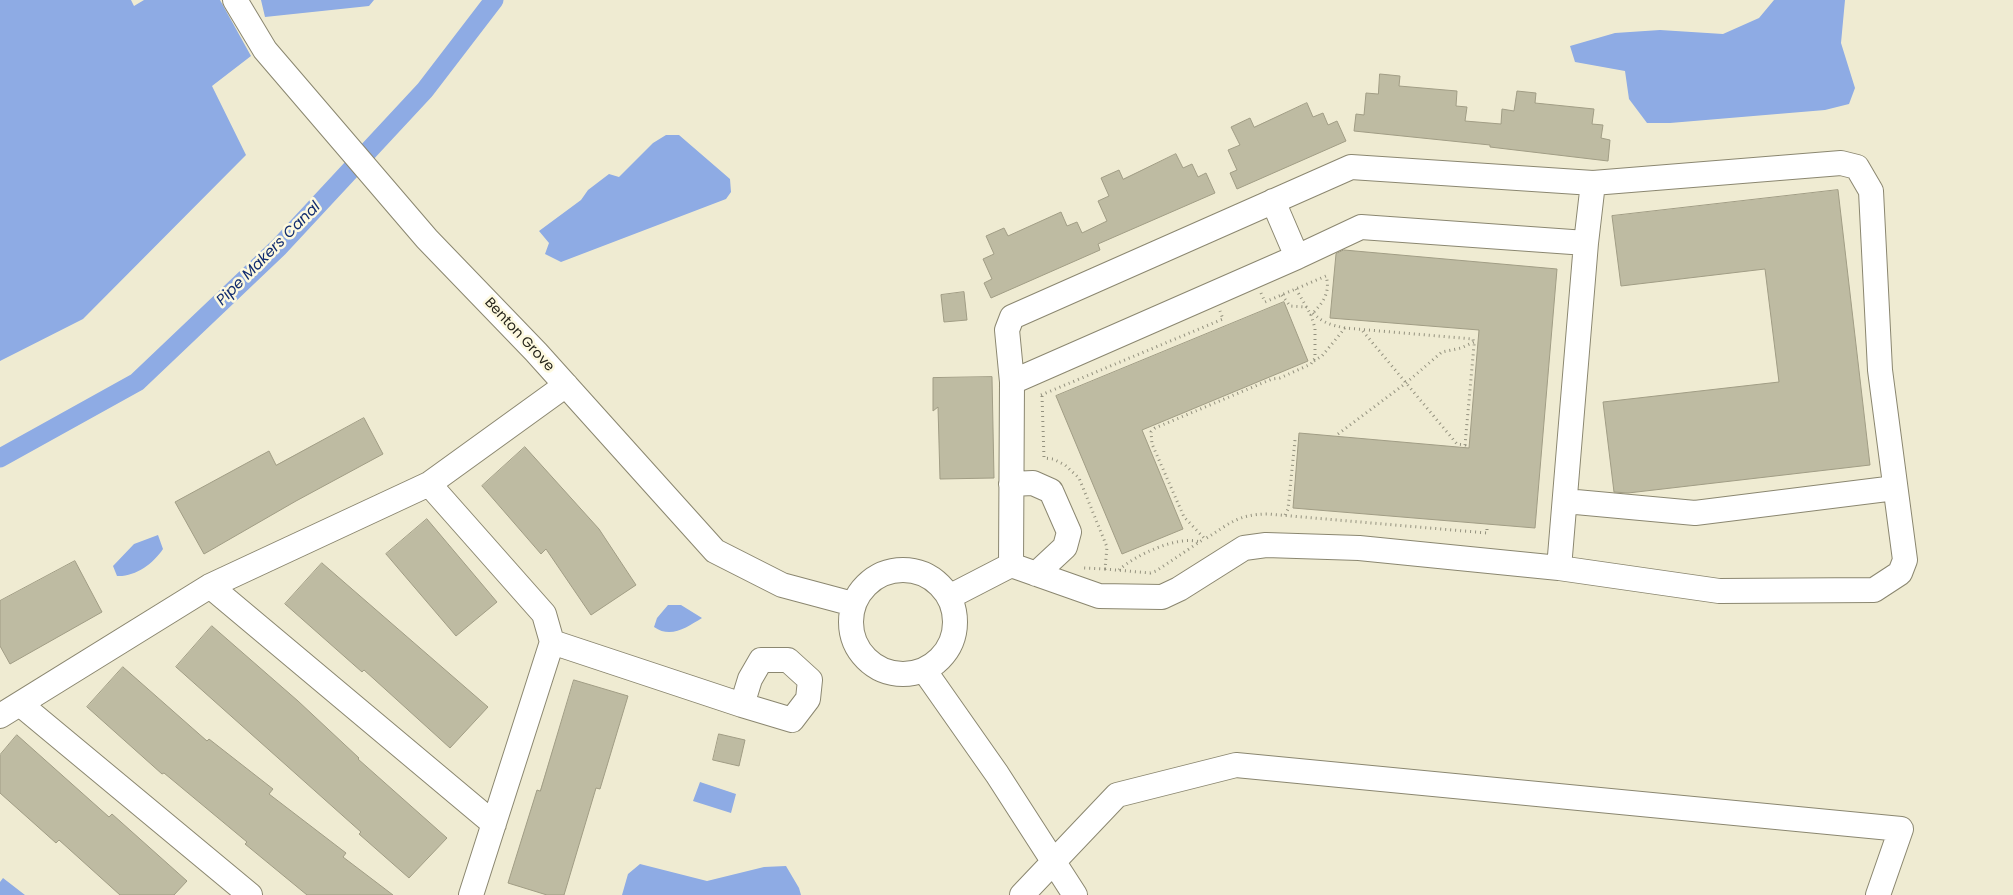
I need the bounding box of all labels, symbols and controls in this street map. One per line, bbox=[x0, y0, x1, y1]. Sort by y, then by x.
water label: Pipe Makers Canal bbox=[213, 198, 325, 310]
street label: Benton Grove bbox=[481, 295, 557, 375]

